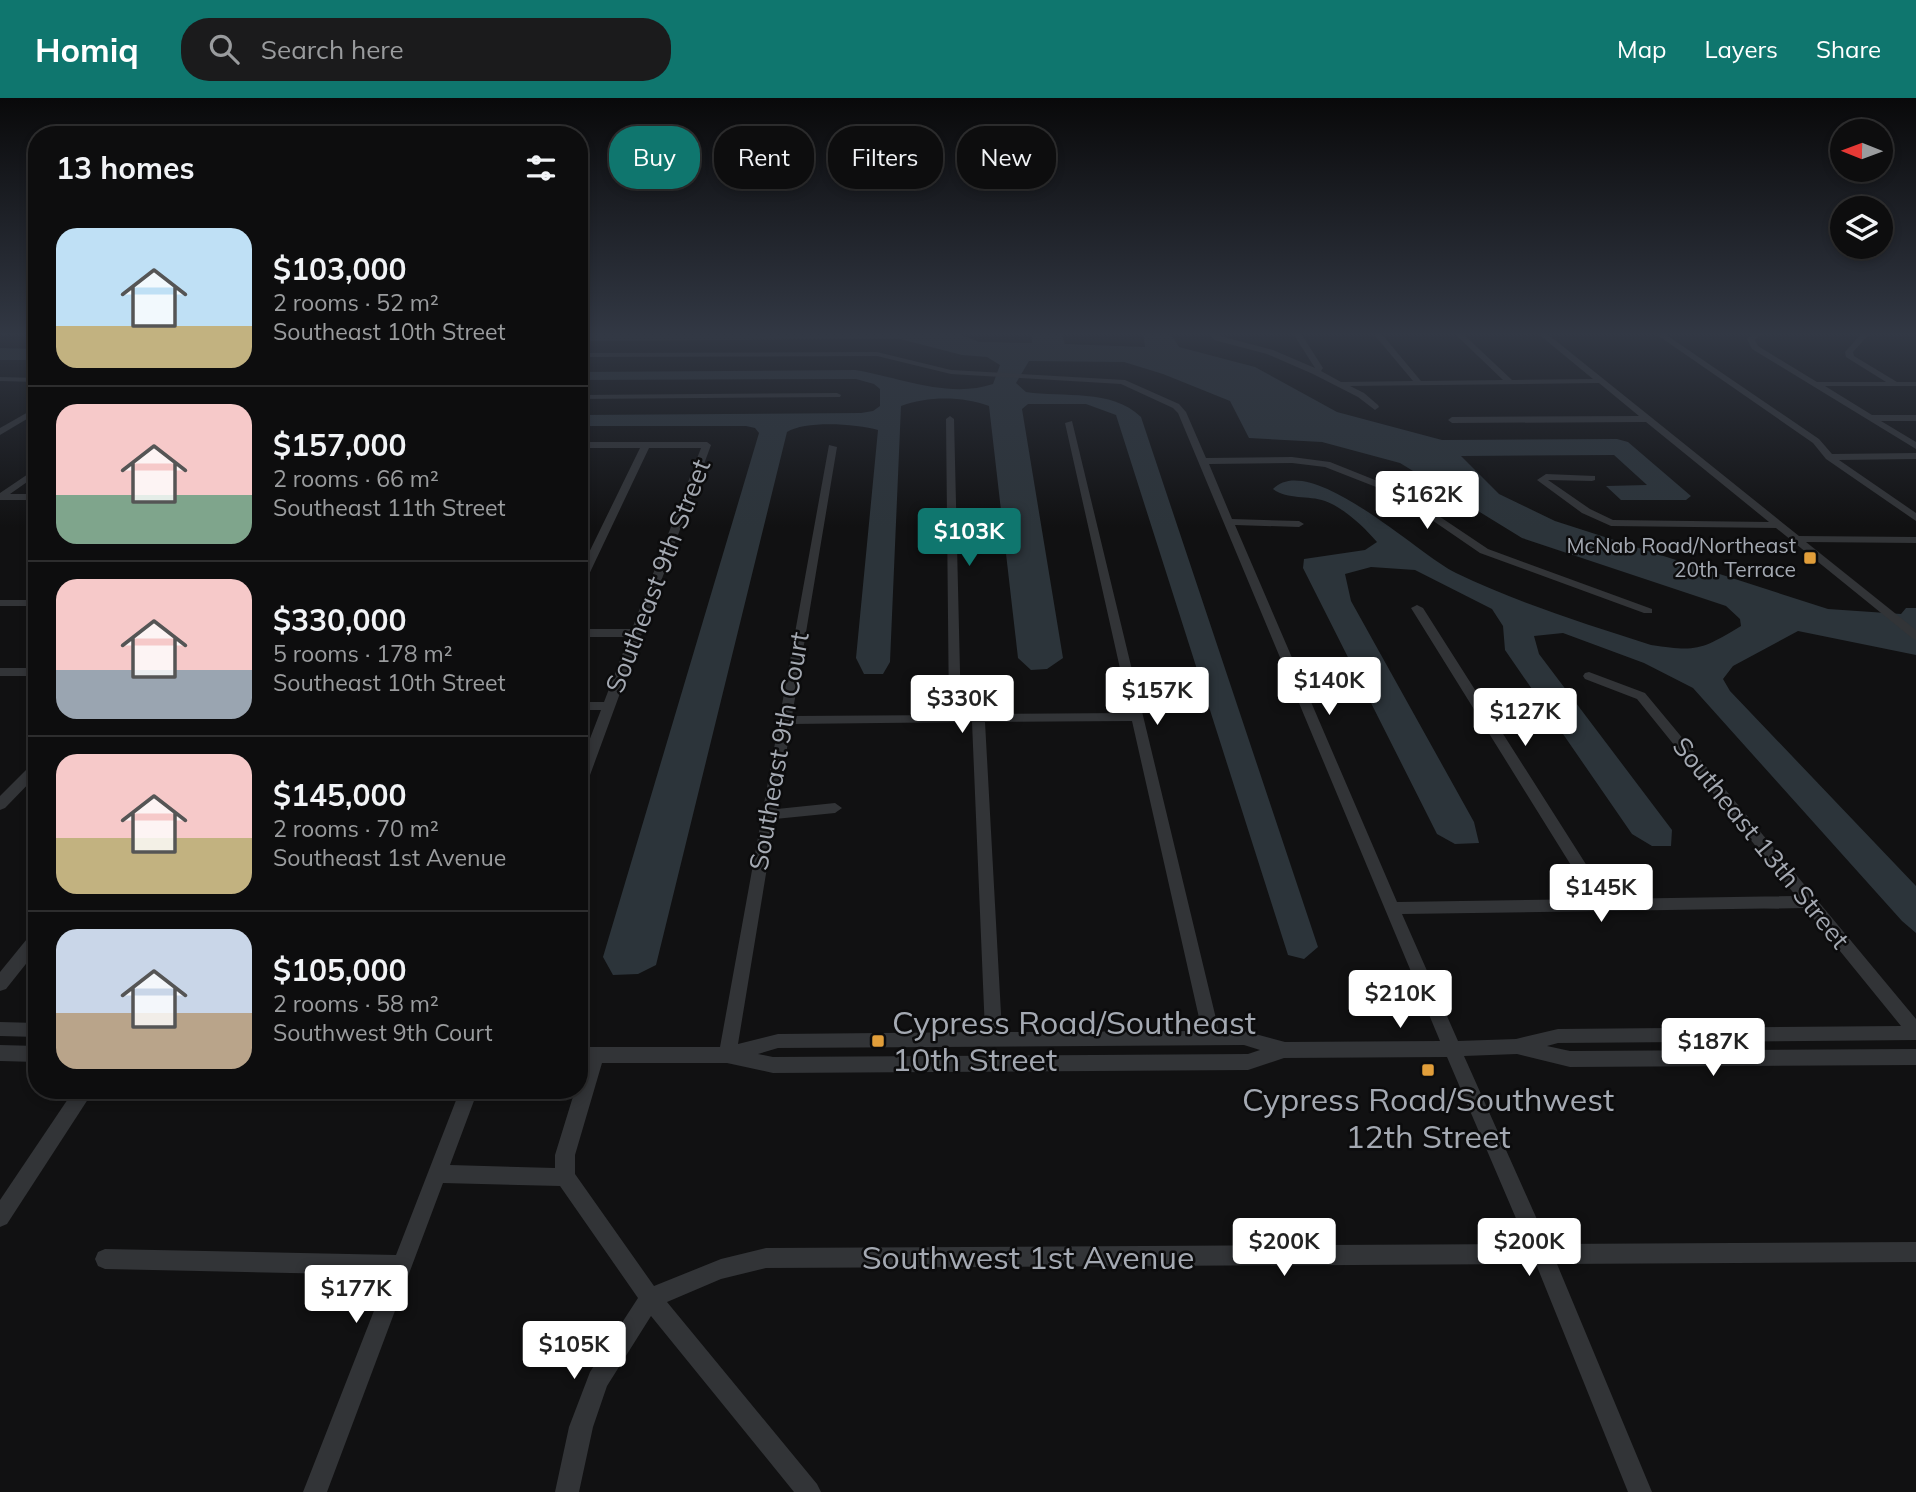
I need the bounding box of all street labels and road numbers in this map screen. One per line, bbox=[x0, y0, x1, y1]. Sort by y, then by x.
street label: Southeast 9th Street bbox=[598, 454, 717, 697]
street label: Southeast 9th Court bbox=[741, 629, 816, 873]
street label: Southeast 13th Street bbox=[1666, 730, 1857, 955]
street label: Southwest 1st Avenue bbox=[862, 1237, 1194, 1277]

